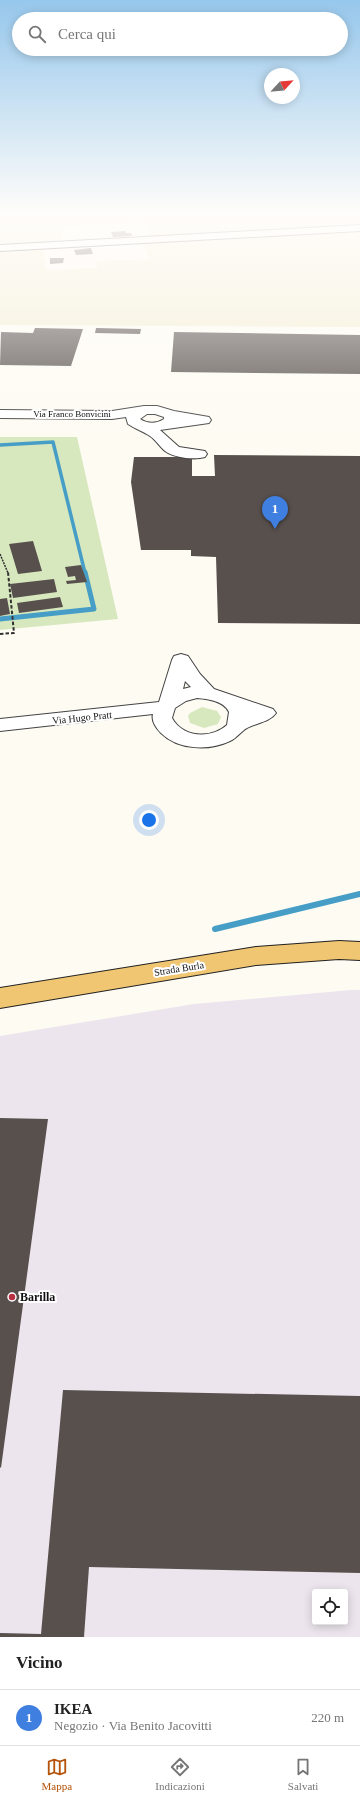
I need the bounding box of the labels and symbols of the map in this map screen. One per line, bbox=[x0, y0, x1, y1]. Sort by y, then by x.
north arrow bbox=[264, 68, 300, 104]
street label: Via Franco Bonvicini bbox=[33, 409, 111, 419]
pin: 1 bbox=[262, 496, 288, 529]
street label: Via Hugo Pratt bbox=[52, 709, 113, 726]
your location bbox=[139, 810, 159, 830]
street label: Strada Burla bbox=[153, 959, 205, 978]
place label: Barilla bbox=[20, 1290, 55, 1304]
marker: Barilla bbox=[7, 1292, 17, 1302]

